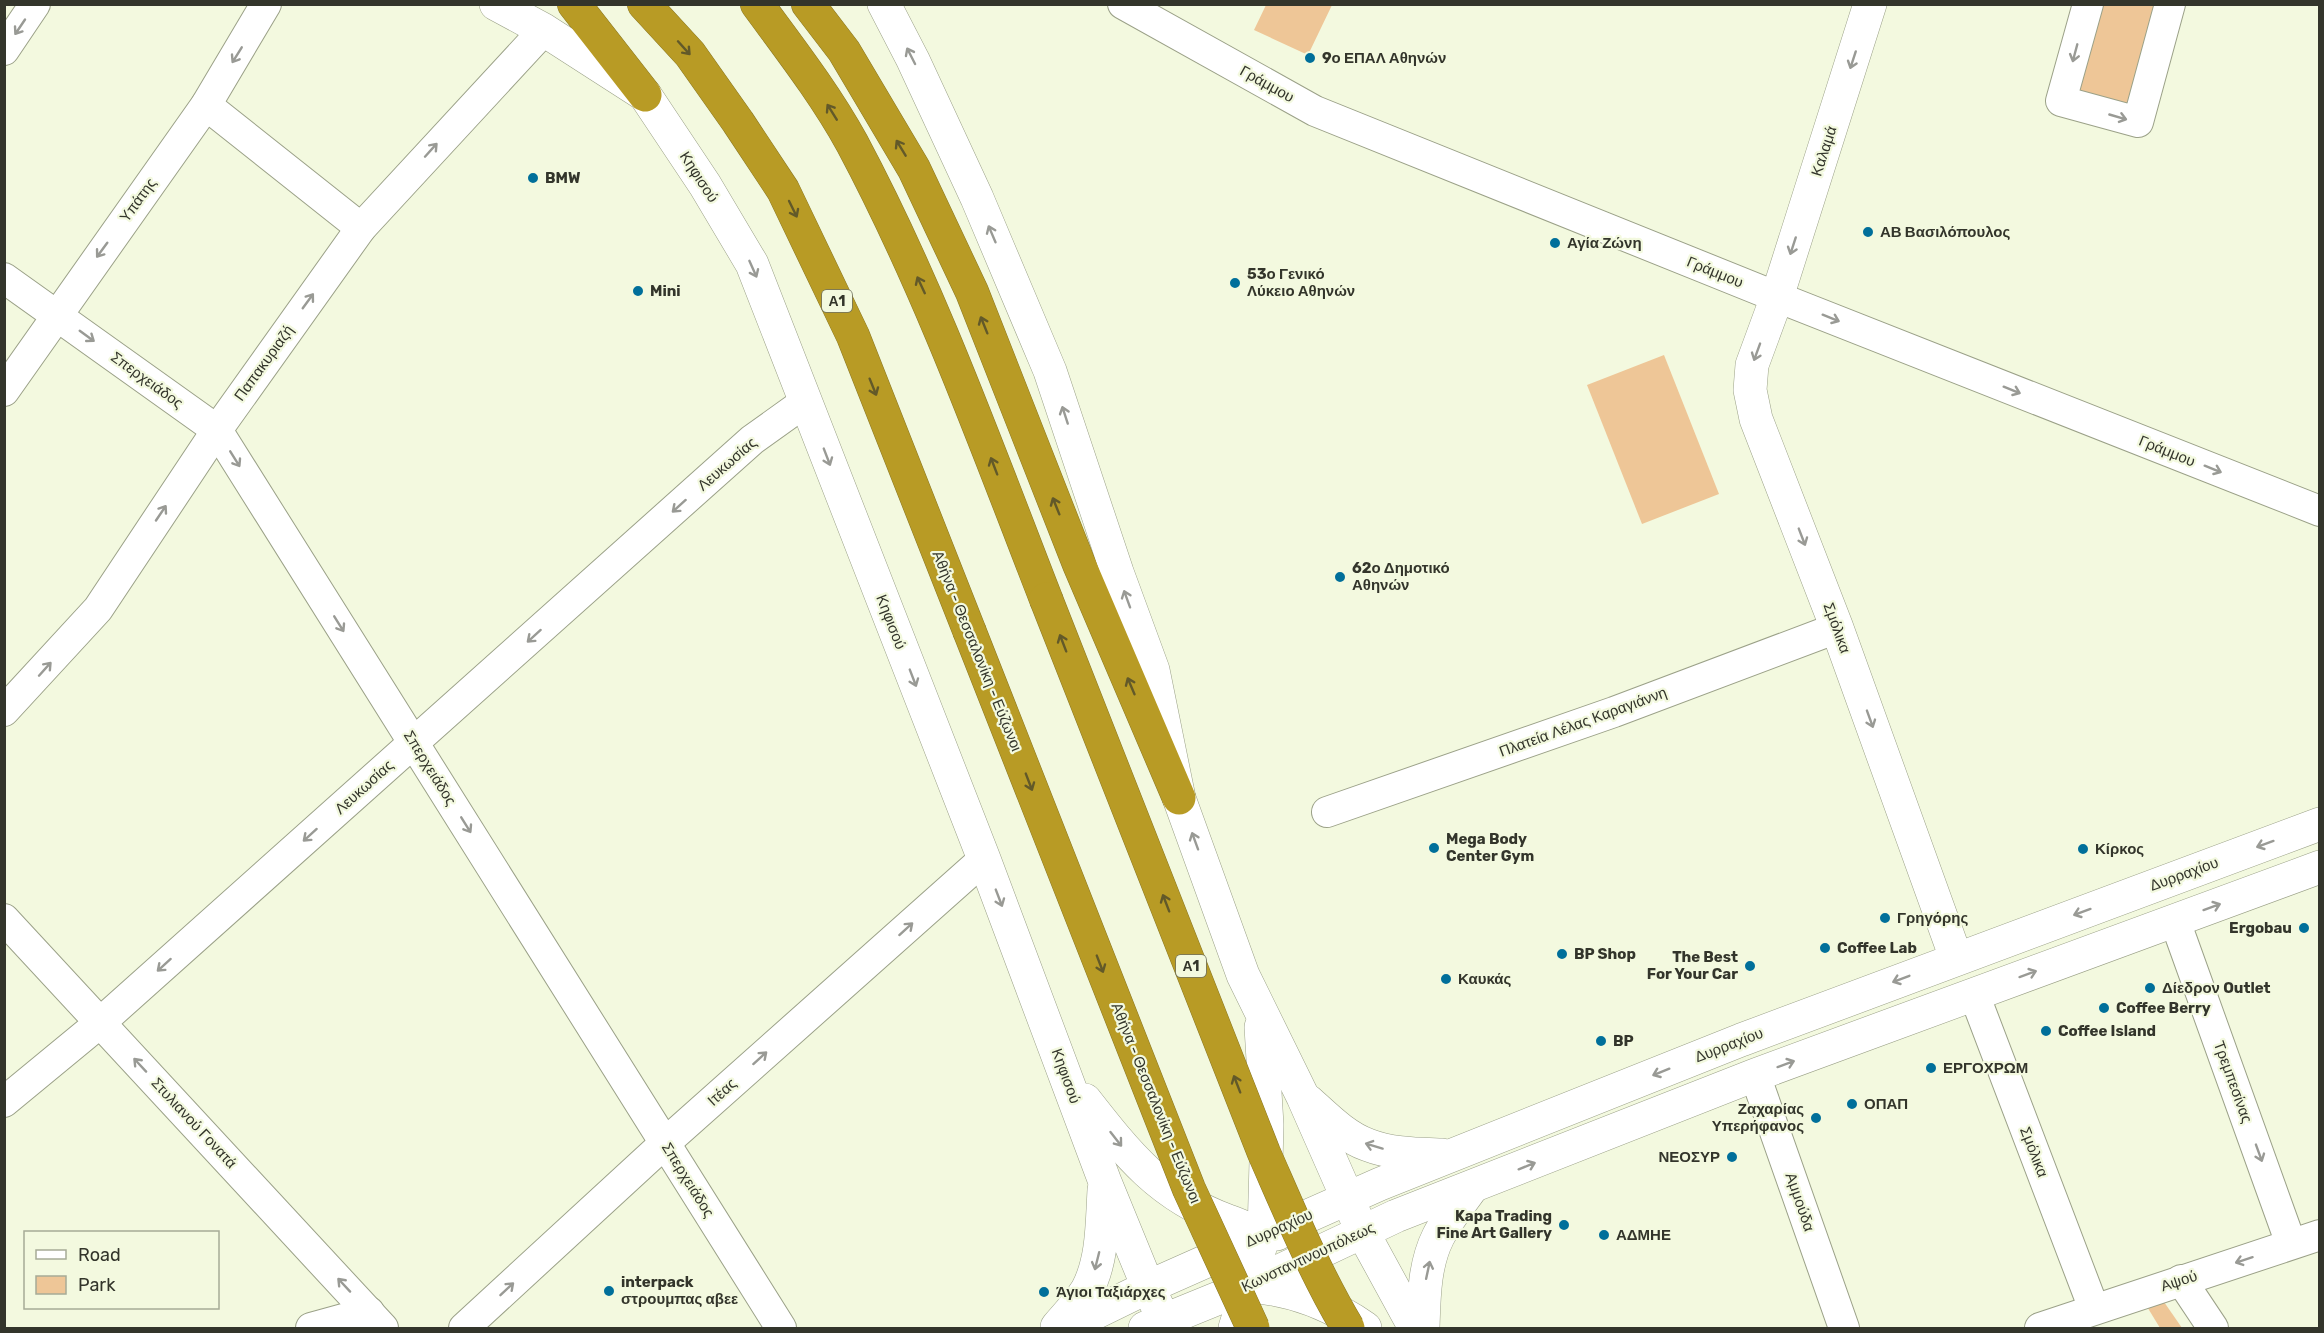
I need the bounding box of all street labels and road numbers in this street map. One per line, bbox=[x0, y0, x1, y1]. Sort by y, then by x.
street label: Γράμμου bbox=[1237, 62, 1297, 106]
street label: Καλαμά bbox=[1807, 123, 1841, 178]
street label: Κηφισού bbox=[676, 148, 722, 206]
street label: Υπάτης bbox=[116, 174, 160, 226]
street label: Γράμμου bbox=[1684, 253, 1746, 291]
road number: Α1 bbox=[822, 290, 852, 312]
street label: Παπακυριαζή bbox=[230, 322, 298, 404]
street label: Σπερχειάδος bbox=[107, 348, 187, 412]
street label: Γράμμου bbox=[2136, 432, 2198, 470]
street label: Λευκωσίας bbox=[694, 433, 760, 495]
street label: Αθήνα - Θεσσαλονίκη - Εύζωνοι bbox=[928, 548, 1026, 754]
street label: Κηφισού bbox=[872, 592, 910, 652]
street label: Σμόλικα bbox=[1820, 600, 1855, 656]
street label: Πλατεία Λέλας Καραγιάννη bbox=[1497, 683, 1669, 761]
street label: Σπερχειάδος bbox=[400, 727, 460, 809]
street label: Λευκωσίας bbox=[331, 756, 397, 818]
street label: Δυρραχίου bbox=[2147, 853, 2221, 895]
road number: Α1 bbox=[1176, 955, 1206, 977]
street label: Αθήνα - Θεσσαλονίκη - Εύζωνοι bbox=[1107, 1000, 1205, 1206]
street label: Δυρραχίου bbox=[1692, 1024, 1766, 1066]
street label: Τρεμπεσίνας bbox=[2210, 1038, 2256, 1126]
street label: Κηφισού bbox=[1048, 1046, 1084, 1106]
street label: Στυλιανού Γονατά bbox=[147, 1074, 241, 1172]
street label: Ιτέας bbox=[704, 1074, 740, 1110]
street label: Σμόλικα bbox=[2016, 1124, 2052, 1180]
street label: Σπερχειάδος bbox=[658, 1139, 718, 1221]
street label: Αμμούδα bbox=[1782, 1170, 1819, 1234]
street label: Δυρραχίου bbox=[1243, 1205, 1315, 1251]
street label: Κωνσταντινουπόλεως bbox=[1238, 1218, 1378, 1296]
street label: Αψού bbox=[2159, 1267, 2199, 1295]

